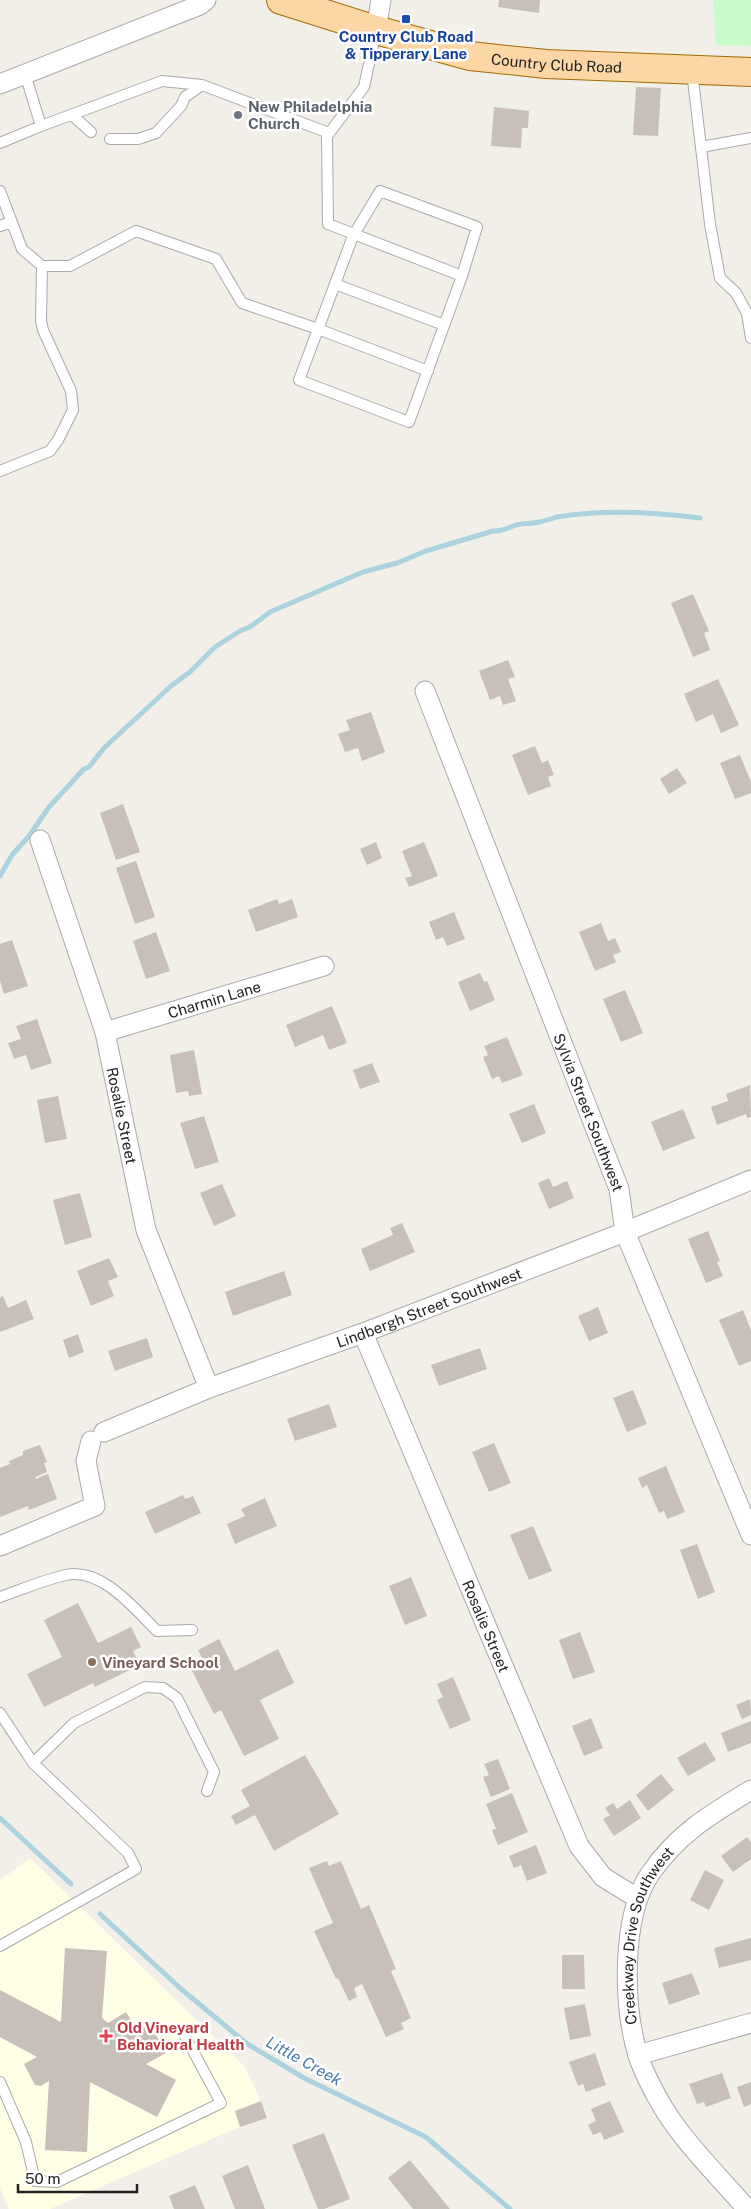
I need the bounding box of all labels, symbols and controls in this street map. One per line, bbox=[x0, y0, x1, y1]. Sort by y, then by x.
marker: Country Club Road & Tipperary Lane bbox=[400, 13, 412, 25]
place label: Country Club Road & Tipperary Lane bbox=[339, 28, 473, 62]
street label: Country Club Road bbox=[490, 50, 622, 75]
place label: New Philadelphia Church bbox=[248, 98, 372, 132]
marker: New Philadelphia Church bbox=[232, 109, 244, 121]
street label: Charmin Lane bbox=[166, 977, 263, 1021]
street label: Sylvia Street Southwest bbox=[551, 1031, 628, 1194]
street label: Rosalie Street bbox=[104, 1066, 141, 1166]
street label: Lindbergh Street Southwest bbox=[334, 1264, 524, 1350]
street label: Rosalie Street bbox=[459, 1577, 513, 1675]
place label: Vineyard School bbox=[102, 1654, 219, 1671]
marker: Vineyard School bbox=[86, 1656, 98, 1668]
street label: Creekway Drive Southwest bbox=[619, 1843, 677, 2026]
place label: Old Vineyard Behavioral Health bbox=[117, 2019, 244, 2053]
marker: Old Vineyard Behavioral Health bbox=[99, 2029, 113, 2043]
water label: Little Creek bbox=[263, 2032, 345, 2090]
scale bar bbox=[18, 2162, 136, 2194]
text: 50 m bbox=[25, 2170, 60, 2187]

